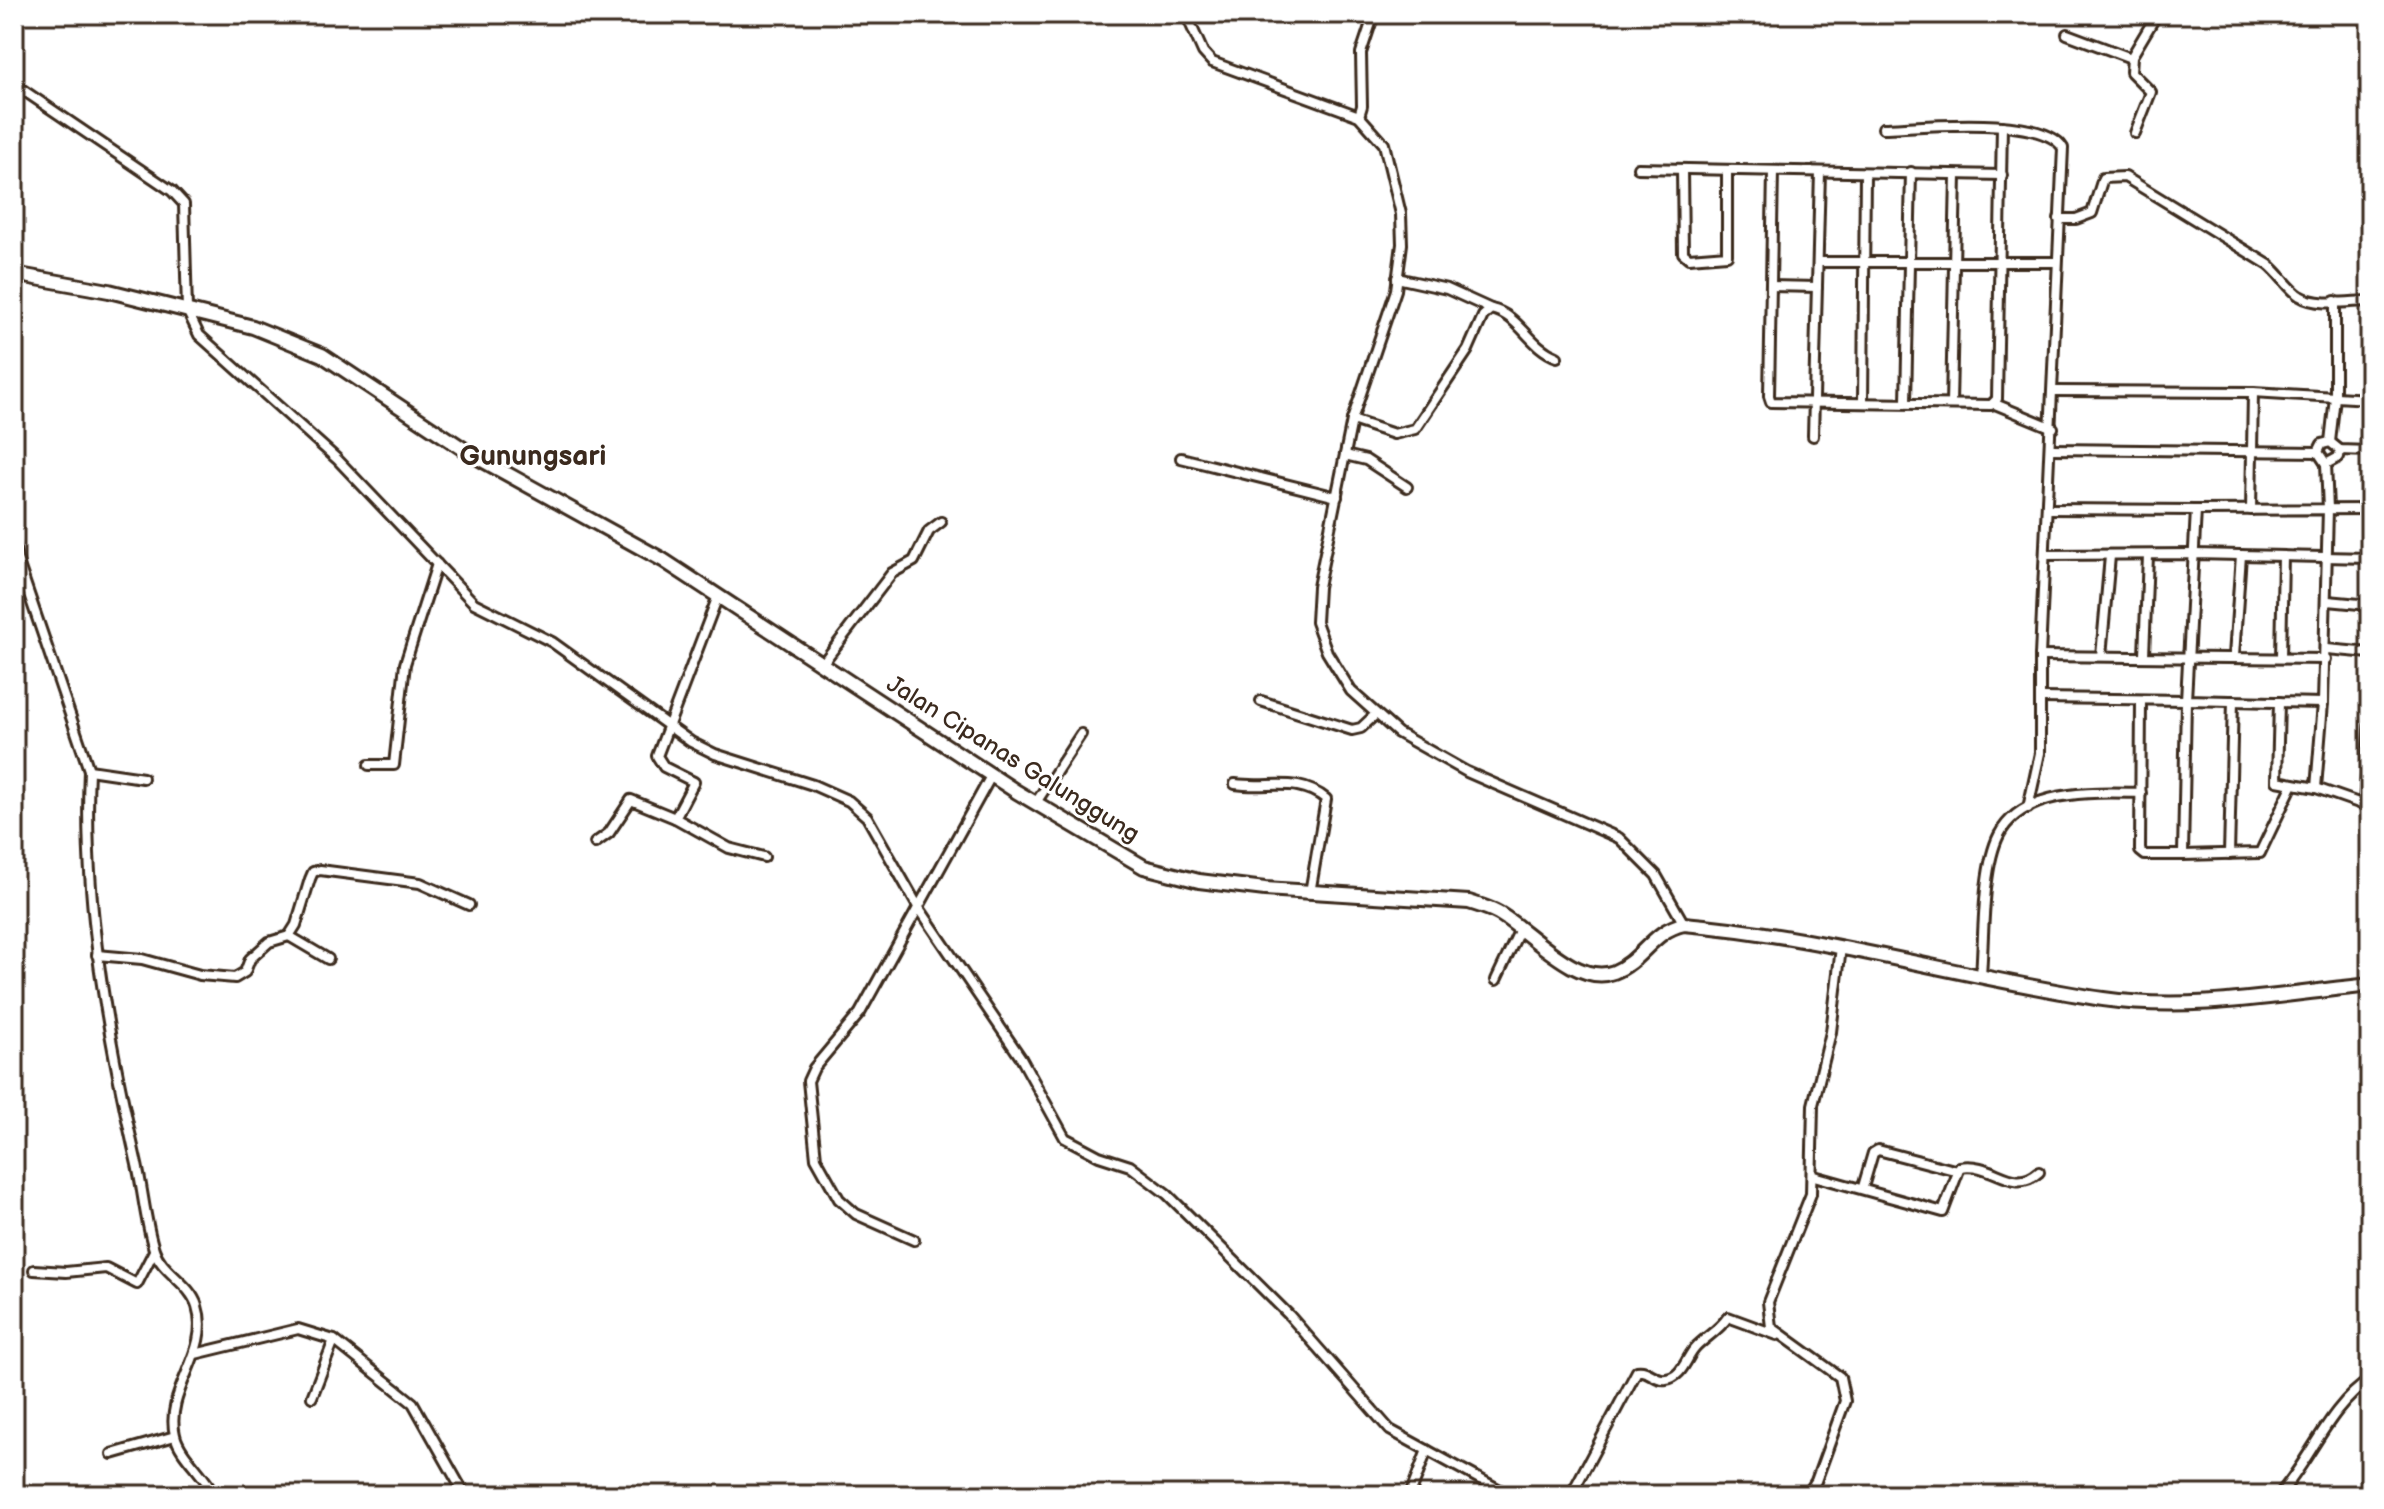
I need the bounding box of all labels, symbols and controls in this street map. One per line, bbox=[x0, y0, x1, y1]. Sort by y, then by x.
district label: Gunungsari bbox=[460, 440, 606, 473]
street label: Jalan Cipanas Galunggung bbox=[881, 669, 1145, 849]

